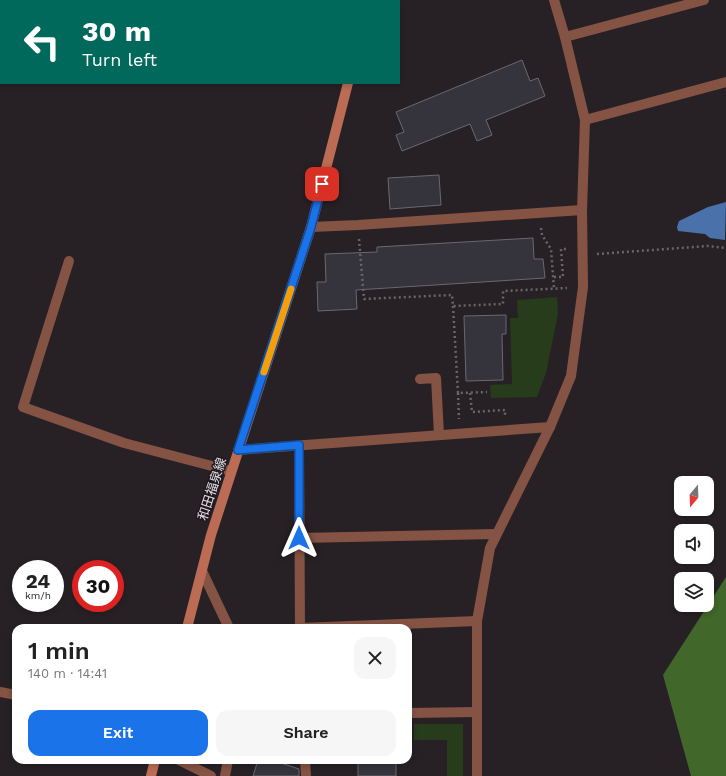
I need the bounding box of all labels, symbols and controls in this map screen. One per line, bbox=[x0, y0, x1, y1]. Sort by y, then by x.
text: 30 m bbox=[82, 15, 151, 48]
icon: left bbox=[16, 16, 68, 68]
text: Turn left bbox=[82, 49, 157, 70]
pin bbox=[305, 167, 339, 201]
icon: arrive bbox=[311, 173, 333, 195]
street label: 和田福泉線 bbox=[195, 456, 229, 522]
north arrow bbox=[674, 476, 714, 516]
map controls bbox=[674, 476, 714, 612]
position arrow bbox=[278, 517, 320, 559]
button: sound bbox=[674, 524, 714, 564]
speed limit sign: 30 bbox=[72, 560, 124, 612]
text: 24 bbox=[26, 569, 50, 593]
button: layers bbox=[674, 572, 714, 612]
text: km/h bbox=[25, 590, 51, 601]
text: 1 min bbox=[28, 637, 90, 665]
button: close bbox=[354, 637, 396, 679]
text: 140 m · 14:41 bbox=[28, 666, 107, 681]
button: Exit bbox=[28, 710, 208, 756]
button: Share bbox=[216, 710, 396, 756]

